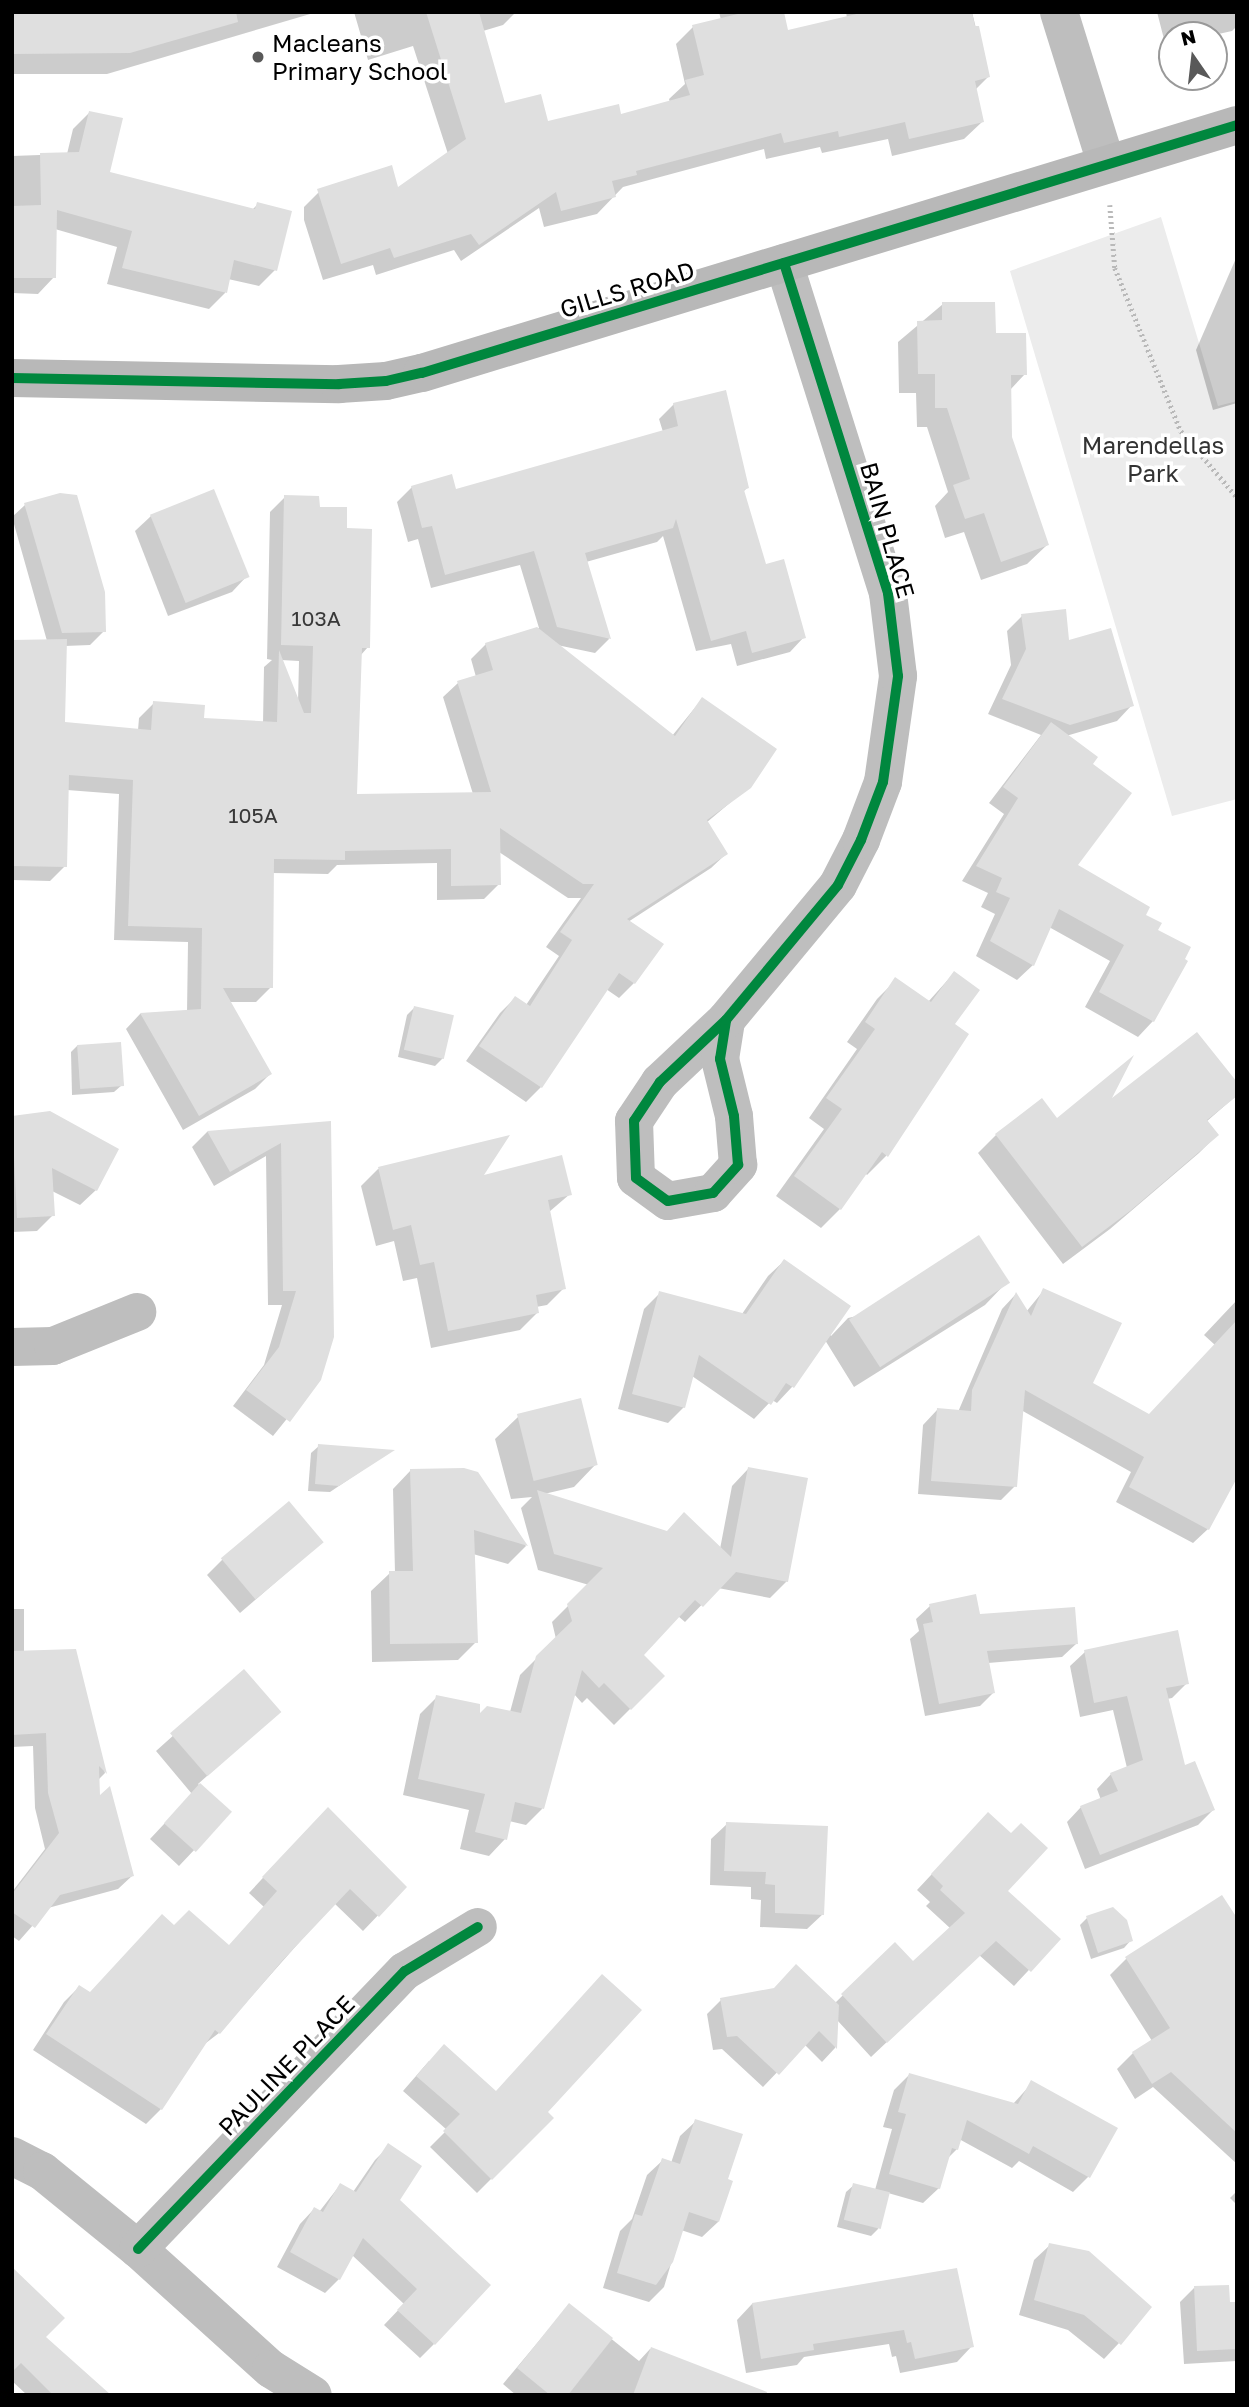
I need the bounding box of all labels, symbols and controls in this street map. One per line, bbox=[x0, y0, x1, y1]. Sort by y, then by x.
north arrow bbox=[1158, 21, 1228, 91]
text: N bbox=[1178, 24, 1198, 50]
place label: Macleans Primary School bbox=[272, 29, 448, 85]
marker: Macleans Primary School bbox=[250, 49, 266, 65]
street label: GILLS ROAD bbox=[556, 255, 698, 323]
park label: Marendellas Park bbox=[1082, 431, 1224, 487]
street label: BAIN PLACE bbox=[855, 459, 921, 601]
house number: 103A bbox=[291, 605, 341, 631]
house number: 105A bbox=[228, 802, 278, 828]
street label: PAULINE PLACE bbox=[212, 1989, 360, 2141]

